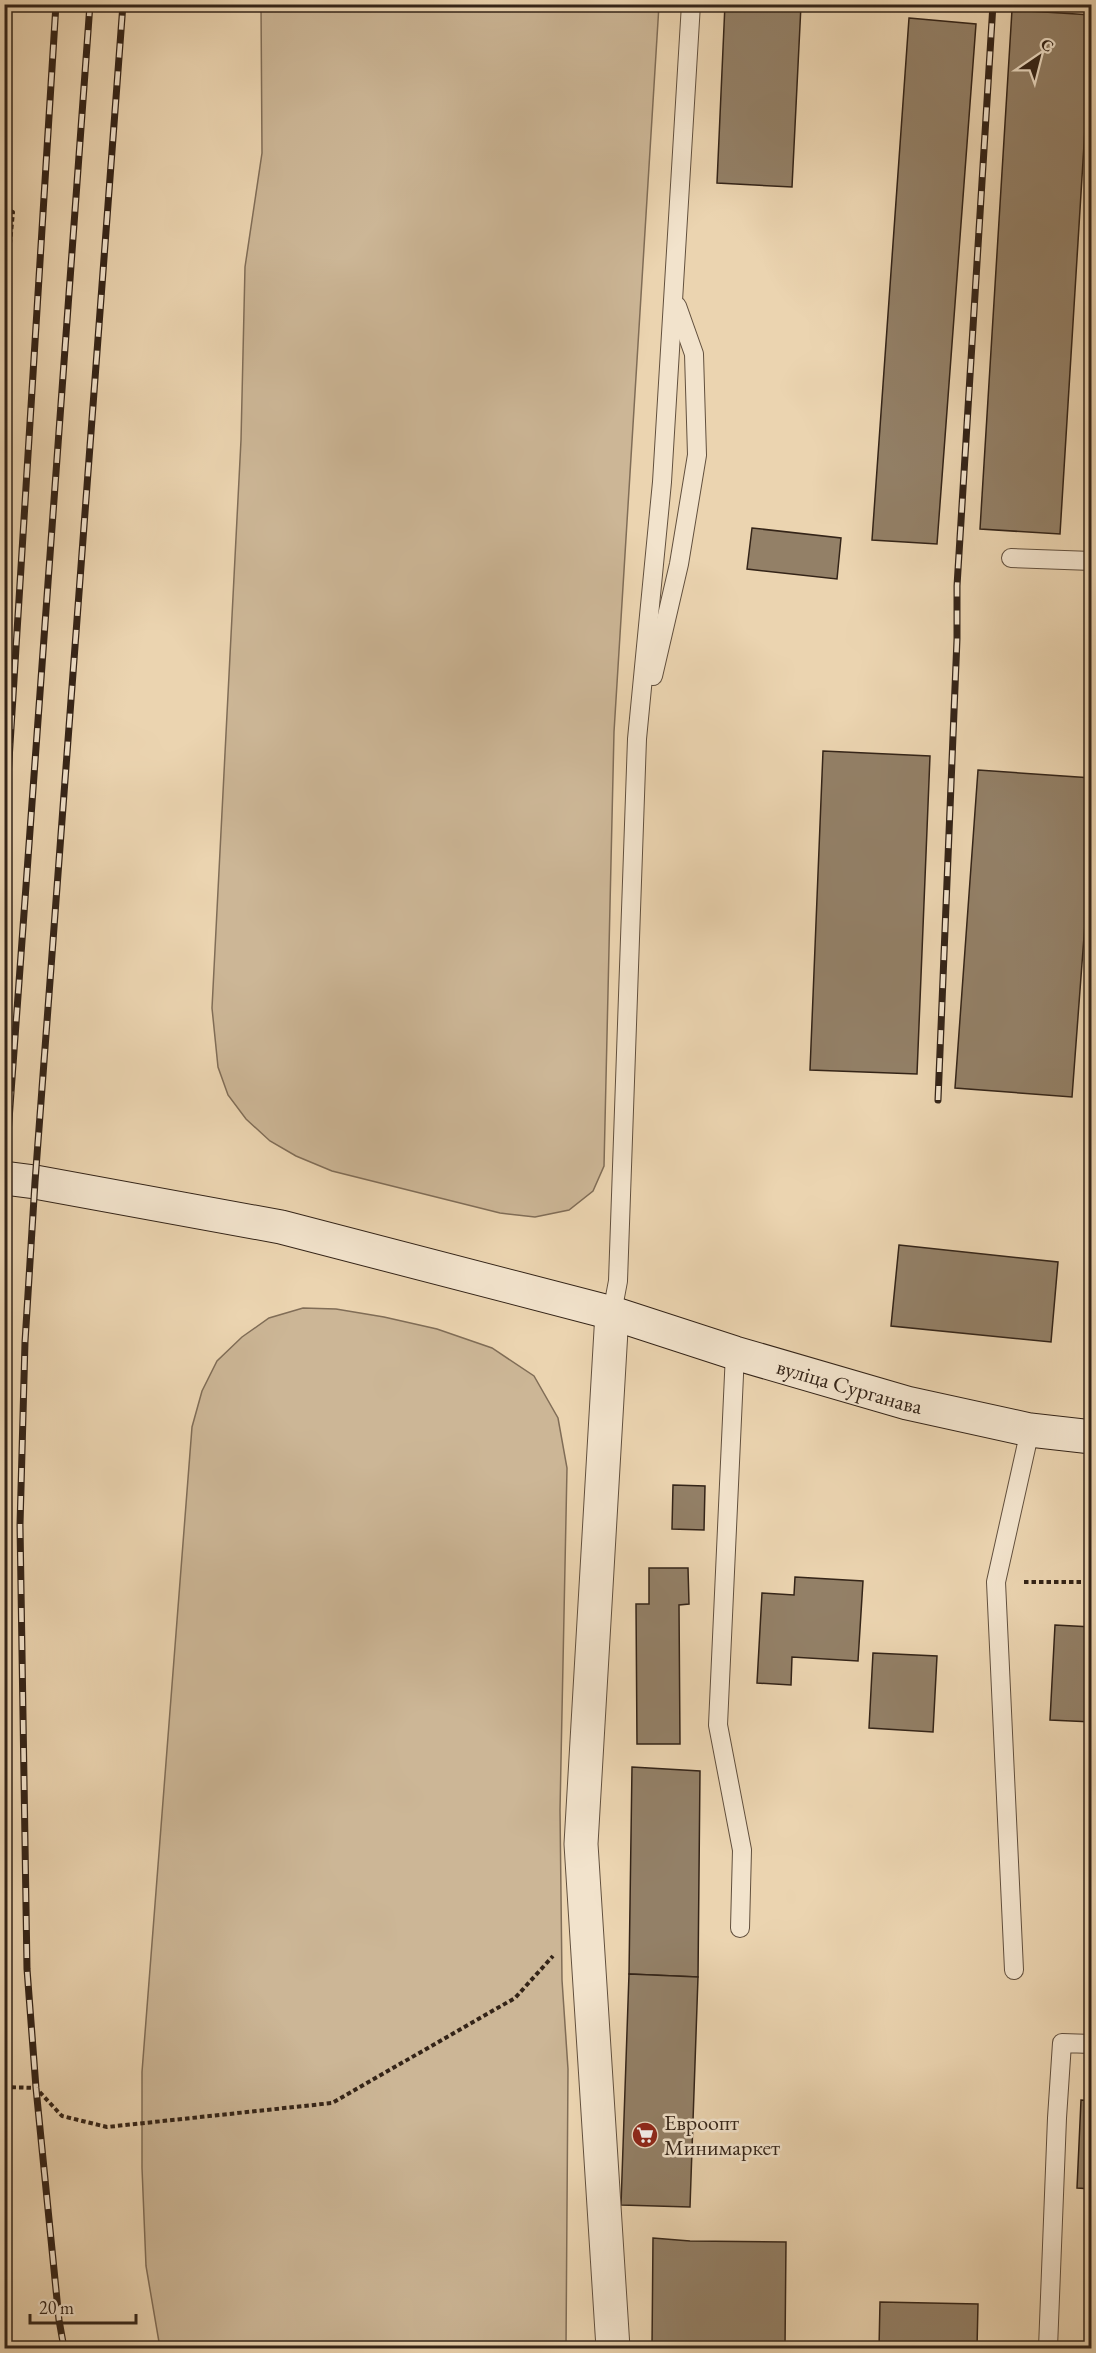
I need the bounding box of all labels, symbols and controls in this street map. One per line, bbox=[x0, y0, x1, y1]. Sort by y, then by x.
north arrow bbox=[1009, 27, 1069, 87]
text: С bbox=[1037, 33, 1058, 57]
street label: вуліца Сурганава bbox=[773, 1351, 925, 1420]
place label: Евроопт Минимаркет bbox=[664, 2108, 780, 2162]
supermarket icon: Евроопт Минимаркет bbox=[630, 2120, 660, 2150]
scale bar bbox=[30, 2287, 136, 2325]
text: 20 m bbox=[39, 2296, 74, 2319]

